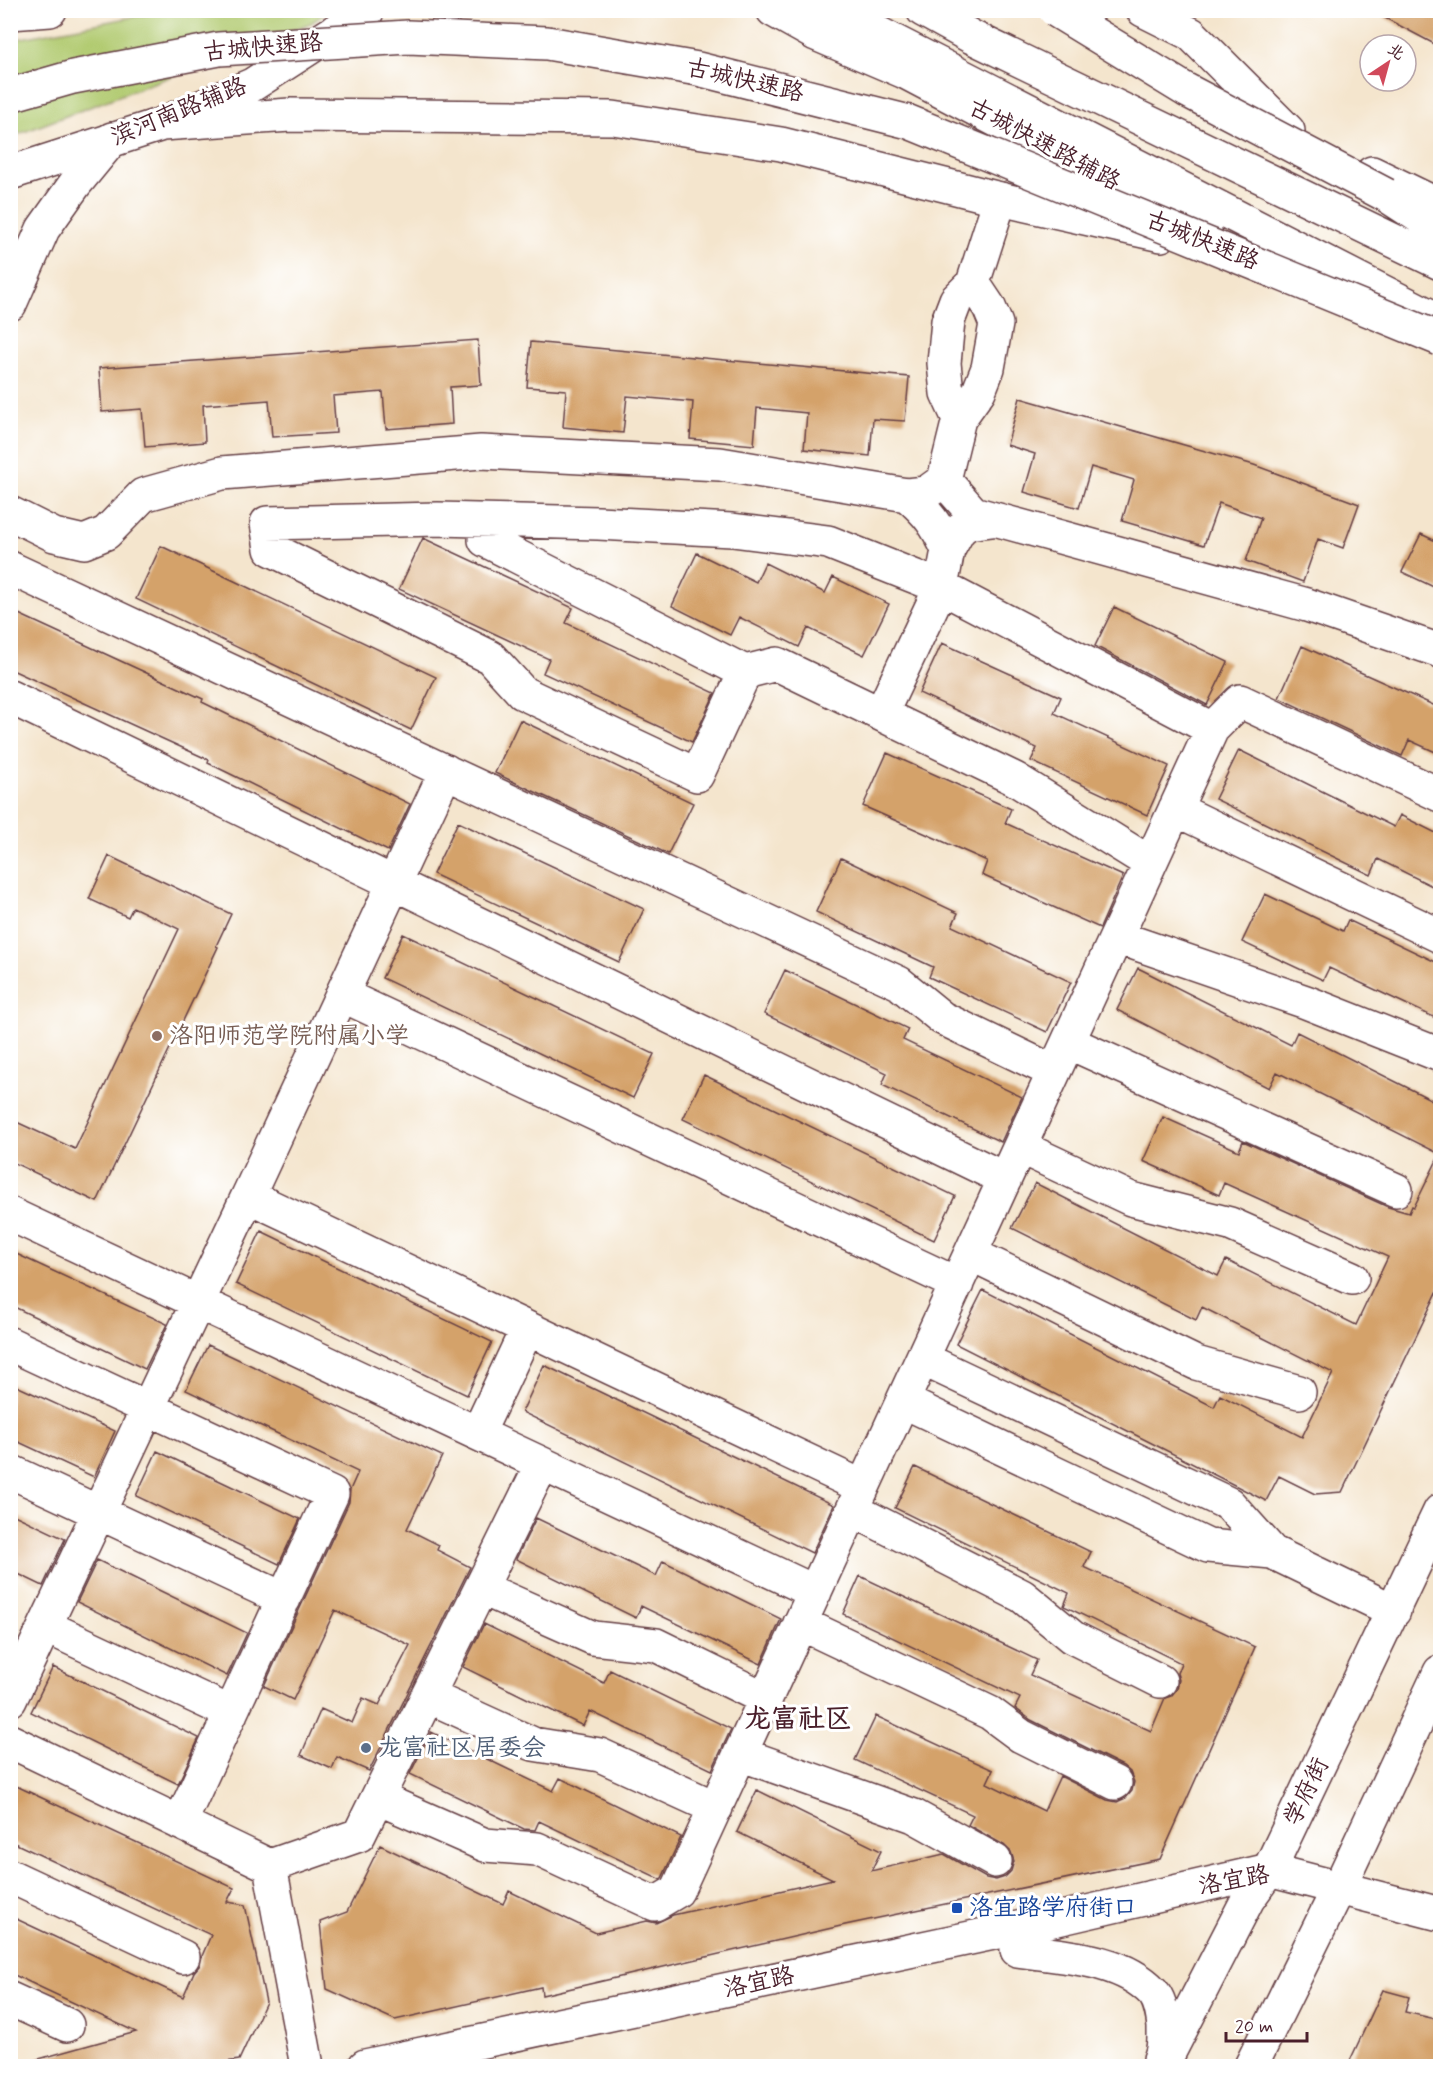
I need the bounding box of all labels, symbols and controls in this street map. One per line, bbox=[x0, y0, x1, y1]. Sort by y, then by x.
street label: 古城快速路 bbox=[202, 27, 324, 69]
north arrow bbox=[1358, 33, 1418, 93]
text: 北 bbox=[1383, 39, 1409, 65]
street label: 古城快速路 bbox=[683, 52, 807, 110]
street label: 滨河南路辅路 bbox=[106, 71, 252, 153]
street label: 古城快速路辅路 bbox=[963, 92, 1125, 198]
street label: 古城快速路 bbox=[1141, 204, 1263, 278]
place label: 洛阳师范学院附属小学 bbox=[169, 1021, 409, 1052]
marker: 洛阳师范学院附属小学 bbox=[150, 1029, 164, 1043]
district label: 龙富社区 bbox=[744, 1702, 852, 1737]
place label: 龙富社区居委会 bbox=[378, 1733, 546, 1764]
marker: 龙富社区居委会 bbox=[359, 1741, 373, 1755]
street label: 学府街 bbox=[1277, 1753, 1337, 1831]
street label: 洛宜路 bbox=[1196, 1859, 1272, 1903]
place label: 洛宜路学府街口 bbox=[969, 1893, 1137, 1924]
marker: 洛宜路学府街口 bbox=[950, 1901, 964, 1915]
street label: 洛宜路 bbox=[721, 1960, 797, 2006]
scale bar bbox=[1226, 2005, 1307, 2043]
text: 20 m bbox=[1235, 2015, 1273, 2039]

